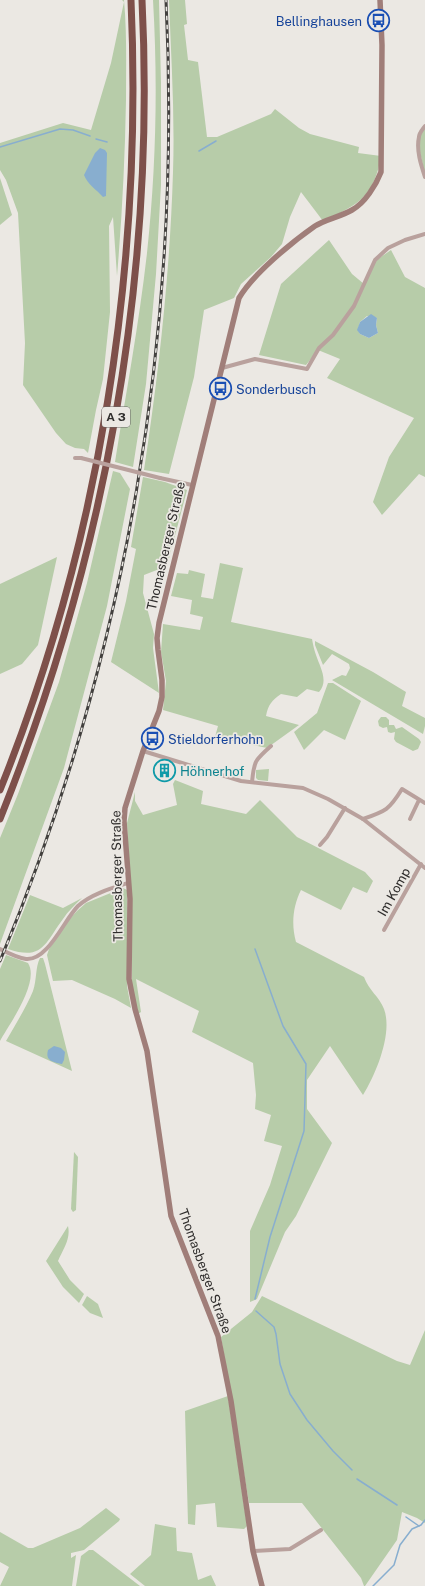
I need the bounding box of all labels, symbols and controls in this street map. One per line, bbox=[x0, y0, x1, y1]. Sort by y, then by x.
bus stop icon: Bellinghausen bbox=[365, 8, 391, 34]
place label: Bellinghausen bbox=[276, 14, 362, 29]
bus stop icon: Sonderbusch bbox=[207, 376, 233, 402]
place label: Sonderbusch bbox=[236, 382, 316, 397]
road number: A 3 bbox=[102, 407, 130, 427]
street label: Thomasberger Straße bbox=[144, 480, 188, 612]
bus stop icon: Stieldorferhohn bbox=[140, 726, 166, 752]
place label: Stieldorferhohn bbox=[168, 732, 263, 747]
building icon: Höhnerhof bbox=[152, 758, 178, 784]
place label: Höhnerhof bbox=[180, 764, 244, 779]
street label: Thomasberger Straße bbox=[108, 810, 126, 942]
street label: Im Komp bbox=[375, 865, 414, 919]
street label: Thomasberger Straße bbox=[175, 1207, 235, 1335]

